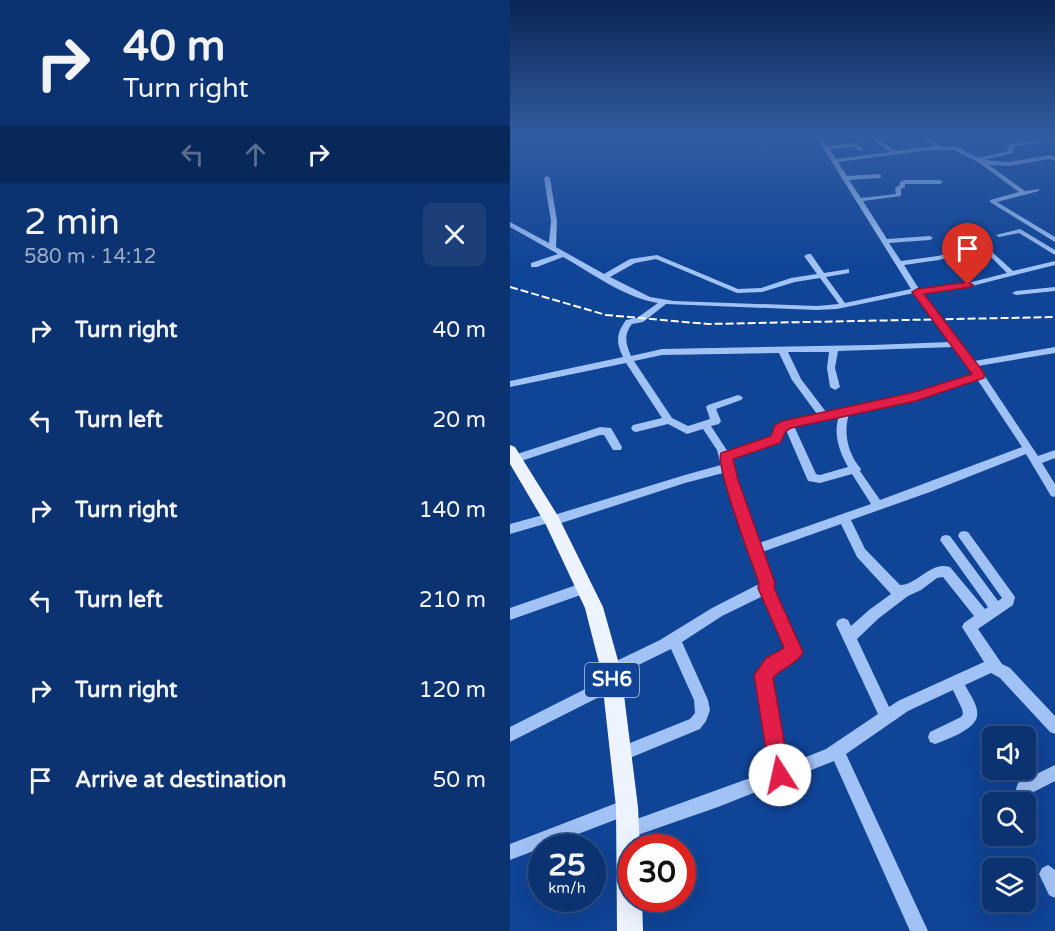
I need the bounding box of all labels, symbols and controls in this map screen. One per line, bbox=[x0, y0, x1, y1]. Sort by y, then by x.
text: 40 m bbox=[123, 21, 225, 72]
icon: right bbox=[24, 24, 102, 102]
text: Turn right bbox=[123, 72, 249, 105]
icon: left bbox=[176, 138, 209, 171]
icon: ahead bbox=[239, 138, 272, 171]
icon: right bbox=[302, 138, 335, 171]
text: 2 min bbox=[24, 201, 120, 244]
button: close bbox=[423, 203, 486, 266]
pin bbox=[942, 223, 993, 285]
icon: arrive bbox=[951, 232, 984, 265]
text: 580 m · 14:12 bbox=[24, 245, 156, 269]
icon: right bbox=[24, 314, 57, 347]
text: Turn right bbox=[75, 317, 177, 343]
text: 40 m bbox=[432, 317, 486, 343]
icon: left bbox=[24, 404, 57, 437]
text: Turn left bbox=[75, 407, 163, 433]
text: 20 m bbox=[432, 407, 486, 433]
icon: right bbox=[24, 494, 57, 527]
text: Turn right bbox=[75, 497, 177, 523]
text: 140 m bbox=[419, 497, 486, 523]
icon: left bbox=[24, 584, 57, 617]
text: Turn left bbox=[75, 587, 163, 613]
text: 210 m bbox=[419, 587, 486, 613]
road number: SH6 bbox=[585, 663, 639, 697]
icon: right bbox=[24, 674, 57, 707]
text: Turn right bbox=[75, 677, 177, 703]
text: 120 m bbox=[419, 677, 486, 703]
map controls bbox=[982, 726, 1036, 912]
button: sound bbox=[982, 726, 1036, 780]
position arrow bbox=[748, 743, 812, 807]
icon: arrive bbox=[24, 764, 57, 797]
text: Arrive at destination bbox=[75, 767, 286, 793]
text: 50 m bbox=[432, 767, 486, 793]
button: search bbox=[982, 792, 1036, 846]
speed limit sign: 30 bbox=[618, 834, 696, 912]
text: 25 bbox=[548, 847, 586, 884]
button: layers bbox=[982, 858, 1036, 912]
text: km/h bbox=[548, 879, 586, 897]

